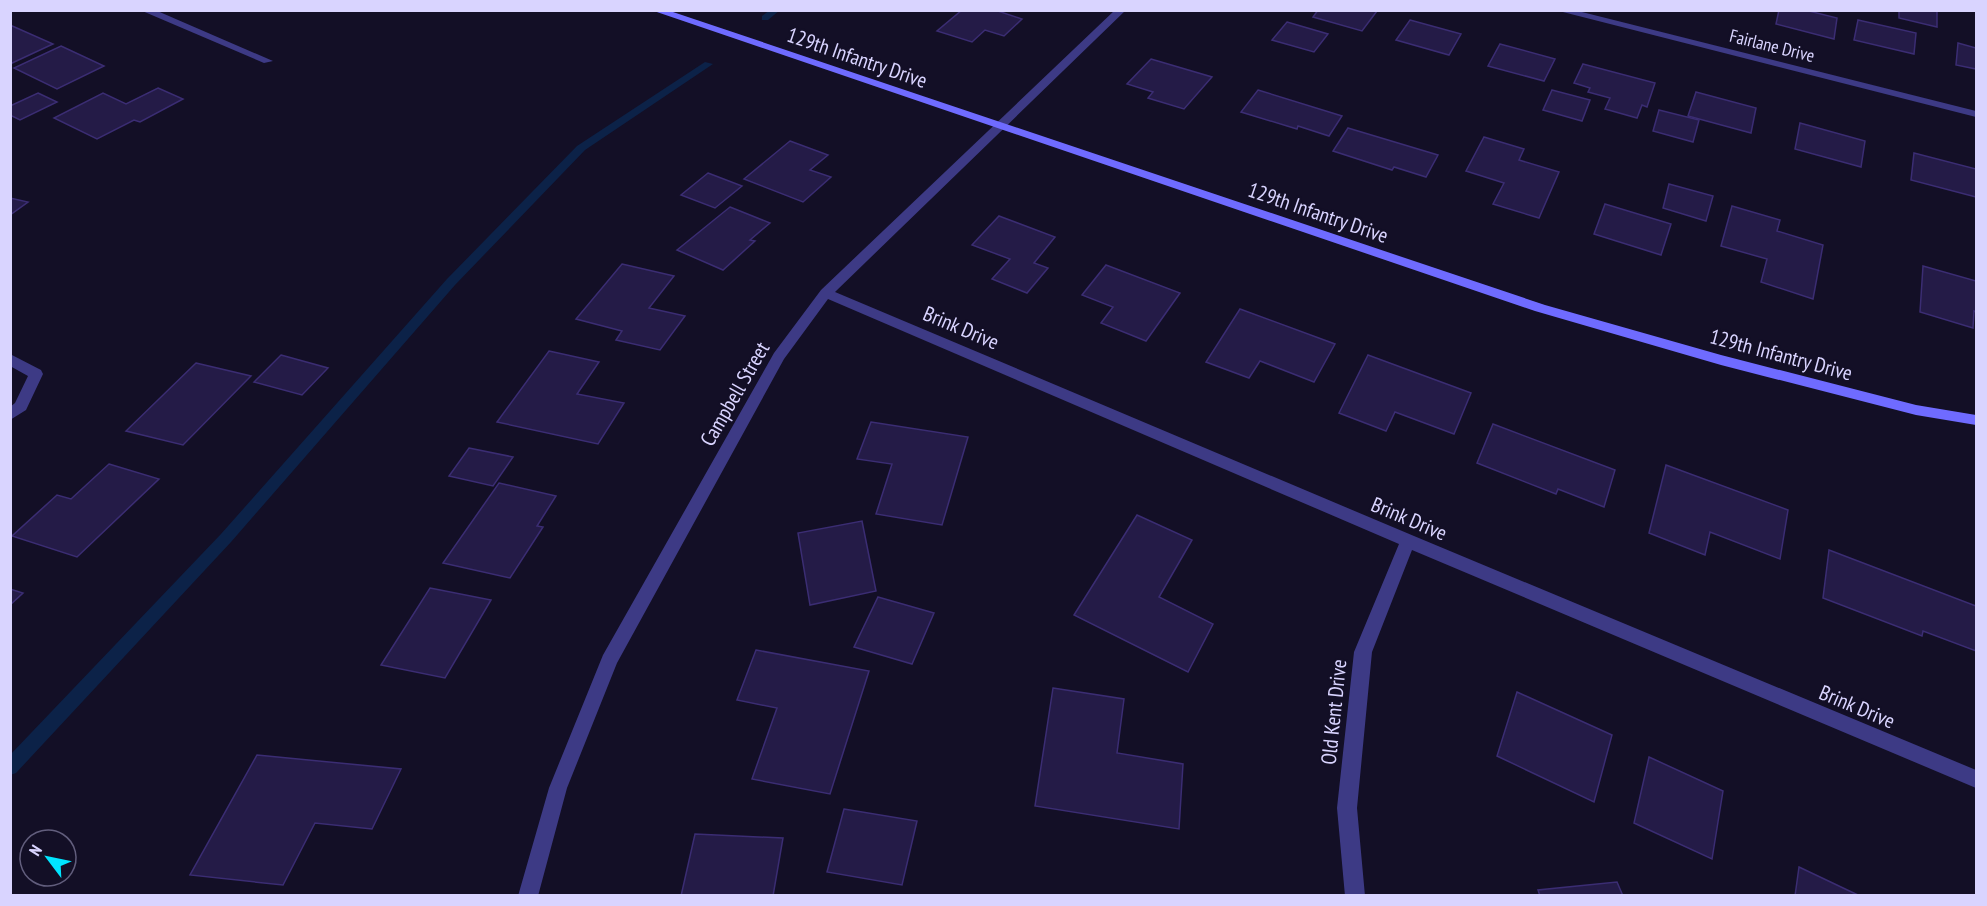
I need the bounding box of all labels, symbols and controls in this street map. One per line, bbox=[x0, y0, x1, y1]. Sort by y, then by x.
street label: 129th Infantry Drive bbox=[784, 21, 931, 94]
street label: Fairlane Drive bbox=[1727, 24, 1817, 67]
street label: 129th Infantry Drive bbox=[1245, 176, 1392, 249]
street label: Brink Drive bbox=[919, 300, 1003, 356]
street label: 129th Infantry Drive bbox=[1707, 323, 1855, 386]
street label: Campbell Street bbox=[694, 337, 775, 451]
street label: Brink Drive bbox=[1367, 491, 1451, 547]
street label: Old Kent Drive bbox=[1315, 658, 1352, 766]
street label: Brink Drive bbox=[1815, 679, 1899, 735]
north arrow bbox=[18, 828, 78, 888]
text: N bbox=[25, 841, 46, 859]

